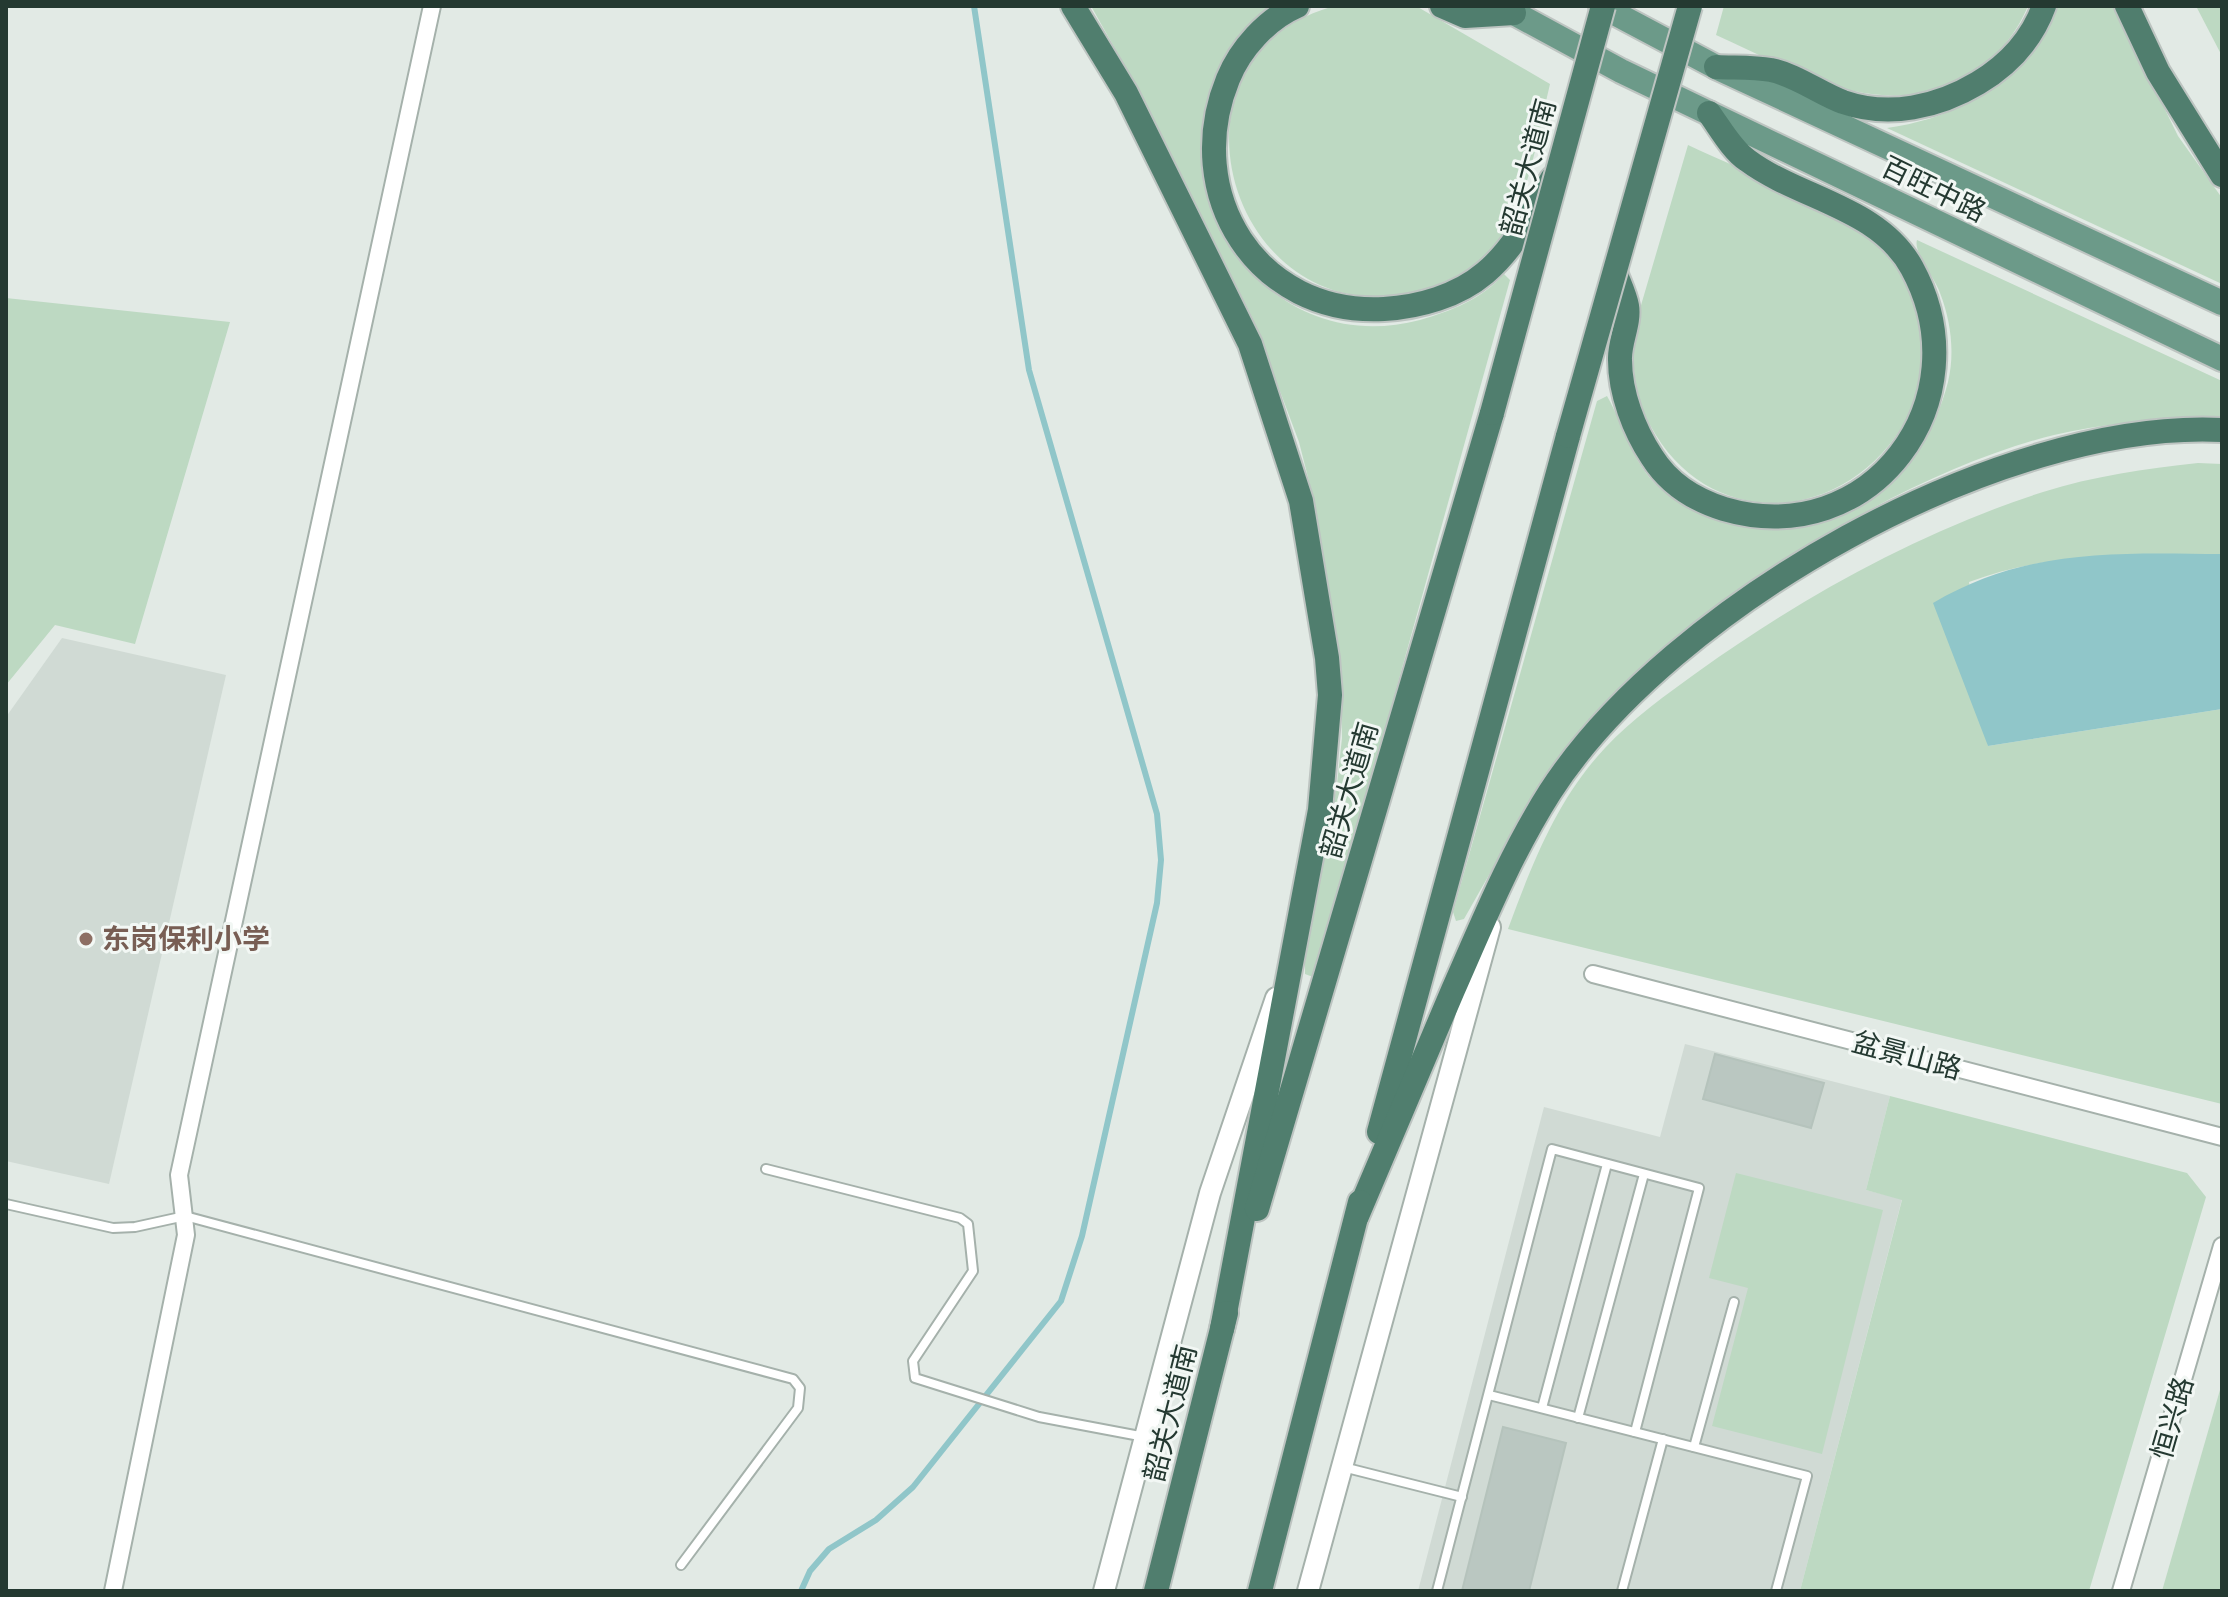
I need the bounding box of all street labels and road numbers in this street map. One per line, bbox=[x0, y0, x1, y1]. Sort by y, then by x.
street label: 韶关大道南 bbox=[1494, 95, 1561, 239]
street label: 百旺中路 bbox=[1877, 150, 1991, 227]
street label: 韶关大道南 bbox=[1314, 718, 1383, 861]
street label: 盆景山路 bbox=[1849, 1025, 1965, 1084]
street label: 韶关大道南 bbox=[1138, 1341, 1201, 1485]
street label: 恒兴路 bbox=[2145, 1373, 2198, 1463]

